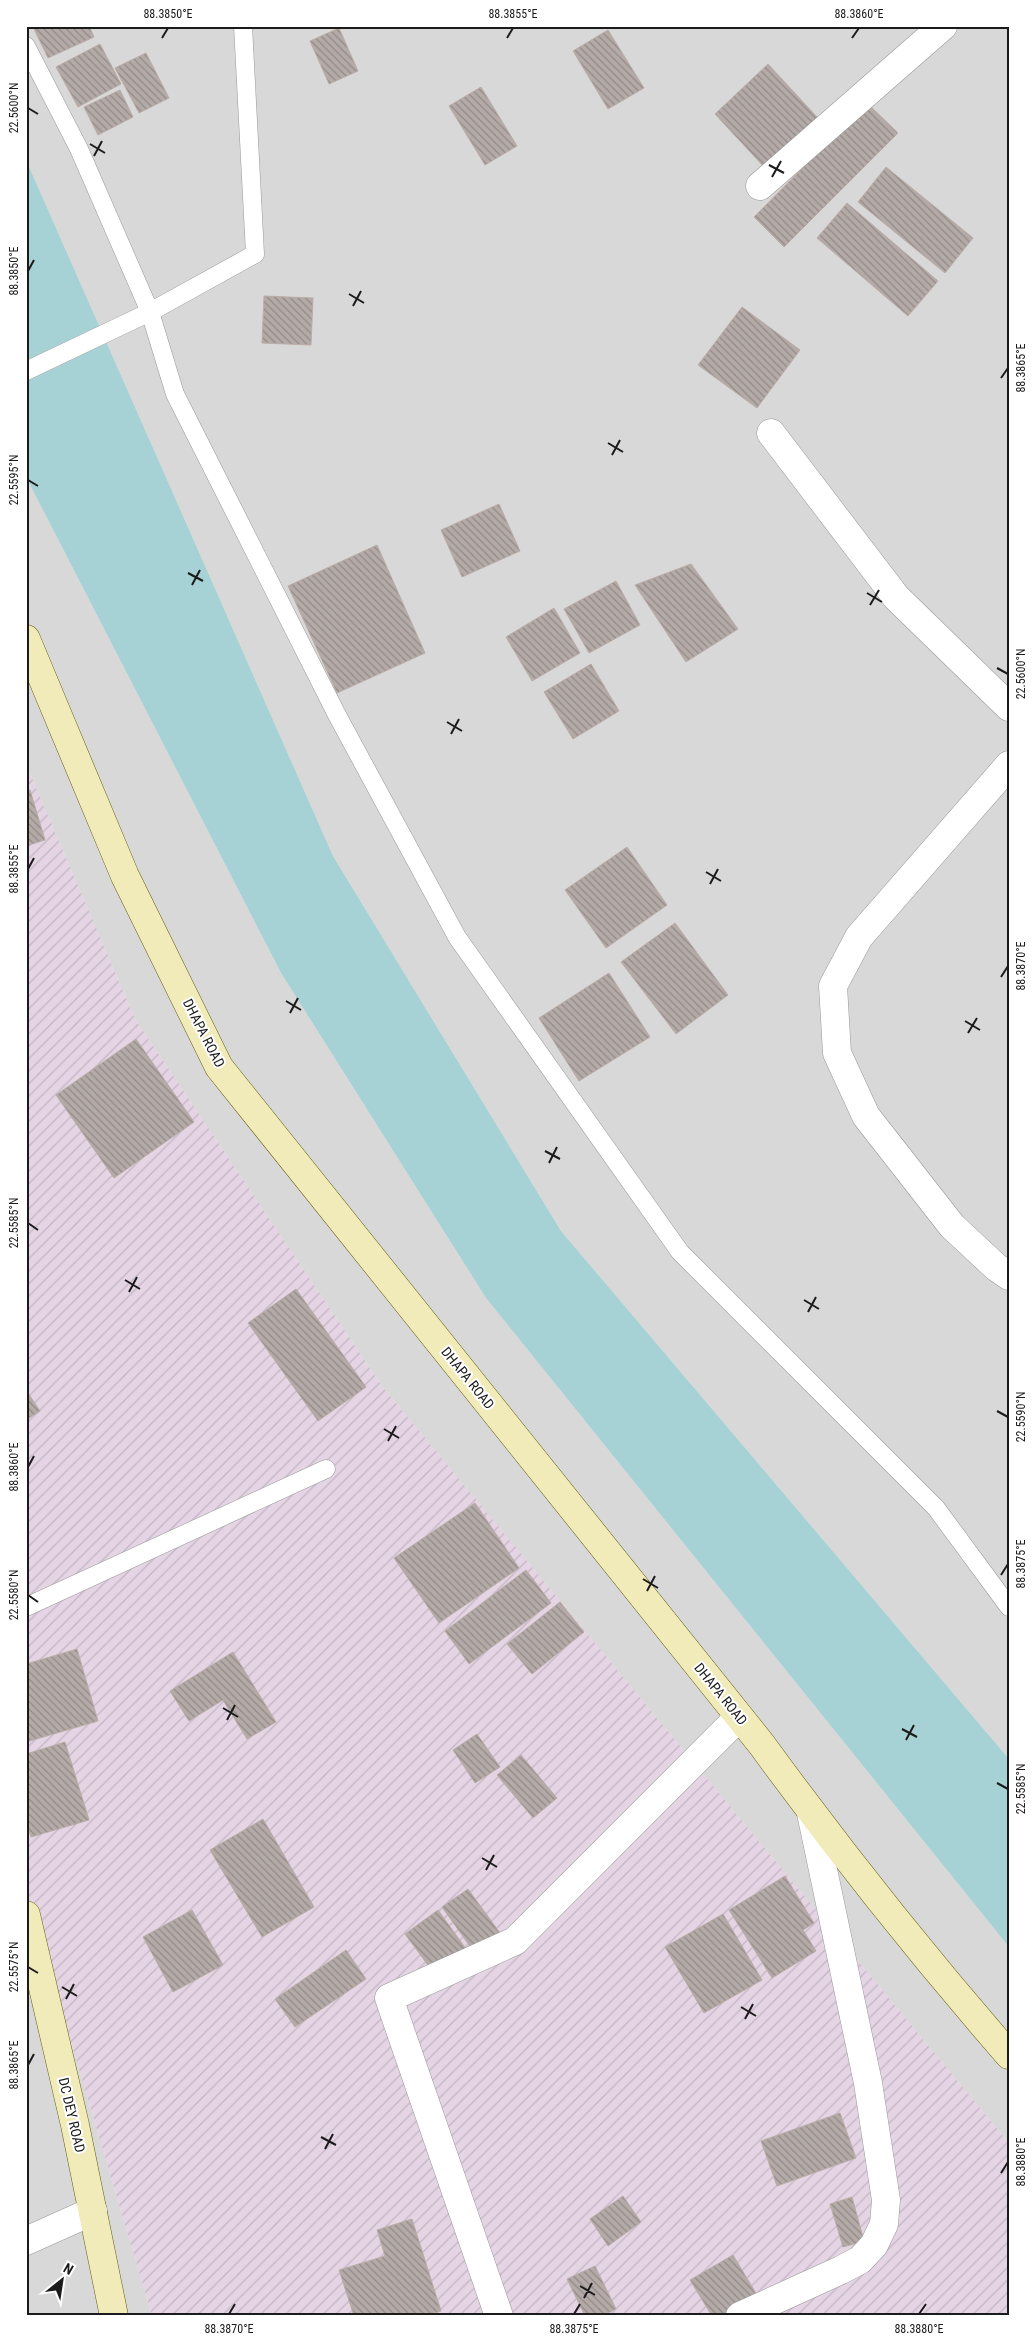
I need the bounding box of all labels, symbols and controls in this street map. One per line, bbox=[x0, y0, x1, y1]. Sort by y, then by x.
text: 88.3850°E bbox=[143, 7, 193, 21]
text: 88.3855°E bbox=[488, 7, 538, 21]
text: 88.3860°E bbox=[834, 7, 884, 21]
text: 22.5600°N bbox=[7, 83, 21, 133]
text: 88.3850°E bbox=[7, 246, 21, 296]
text: 88.3865°E bbox=[1014, 343, 1028, 393]
text: 22.5595°N bbox=[7, 455, 21, 505]
text: 22.5600°N bbox=[1014, 649, 1028, 699]
text: 88.3855°E bbox=[7, 844, 21, 894]
text: 88.3870°E bbox=[1014, 941, 1028, 991]
street label: DHAPA ROAD bbox=[180, 996, 228, 1070]
text: 22.5585°N bbox=[7, 1198, 21, 1248]
street label: DHAPA ROAD bbox=[438, 1344, 498, 1412]
text: 22.5590°N bbox=[1014, 1392, 1028, 1442]
text: 88.3860°E bbox=[7, 1442, 21, 1492]
text: 88.3875°E bbox=[1014, 1539, 1028, 1589]
text: 22.5580°N bbox=[7, 1570, 21, 1620]
street label: DHAPA ROAD bbox=[691, 1660, 751, 1728]
text: 22.5585°N bbox=[1014, 1764, 1028, 1814]
text: 22.5575°N bbox=[7, 1942, 21, 1992]
text: 88.3865°E bbox=[7, 2040, 21, 2090]
street label: DC DEY ROAD bbox=[56, 2076, 88, 2154]
text: 88.3880°E bbox=[1014, 2137, 1028, 2187]
north arrow bbox=[38, 2254, 88, 2304]
text: N bbox=[61, 2260, 76, 2278]
text: 88.3870°E bbox=[204, 2322, 254, 2336]
text: 88.3875°E bbox=[549, 2322, 599, 2336]
text: 88.3880°E bbox=[894, 2322, 944, 2336]

